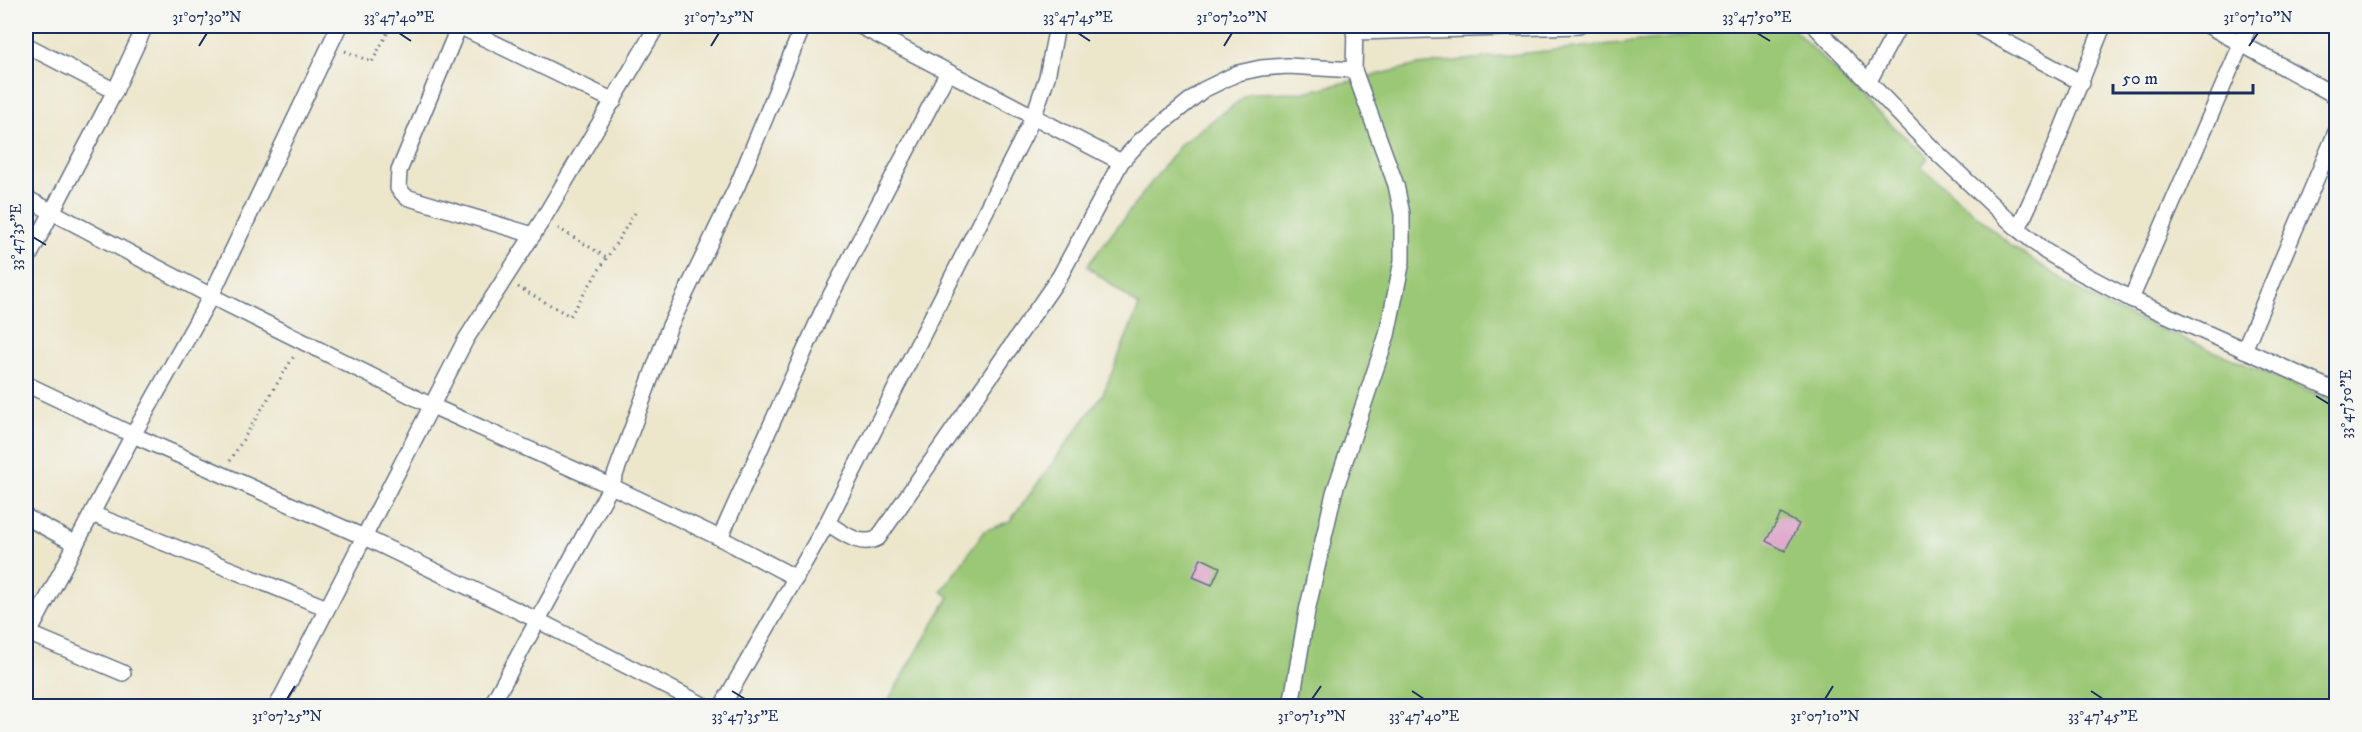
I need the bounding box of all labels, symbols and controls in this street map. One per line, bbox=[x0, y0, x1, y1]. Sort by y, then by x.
text: 31°07'30"N bbox=[172, 8, 242, 27]
text: 33°47'40"E bbox=[364, 8, 435, 27]
text: 31°07'25"N bbox=[684, 8, 754, 27]
text: 33°47'45"E bbox=[1043, 8, 1113, 27]
text: 31°07'20"N bbox=[1197, 8, 1267, 27]
text: 33°47'50"E bbox=[1722, 8, 1792, 27]
text: 31°07'10"N bbox=[2223, 8, 2293, 27]
scale bar bbox=[2113, 57, 2252, 95]
text: 50 m bbox=[2122, 68, 2158, 90]
text: 33°47'35"E bbox=[7, 203, 26, 271]
text: 33°47'50"E bbox=[2337, 369, 2356, 439]
text: 31°07'25"N bbox=[252, 707, 322, 726]
text: 33°47'35"E bbox=[712, 707, 779, 726]
text: 31°07'15"N bbox=[1278, 707, 1346, 726]
text: 33°47'40"E bbox=[1389, 707, 1460, 726]
text: 31°07'10"N bbox=[1790, 707, 1860, 726]
text: 33°47'45"E bbox=[2068, 707, 2138, 726]

